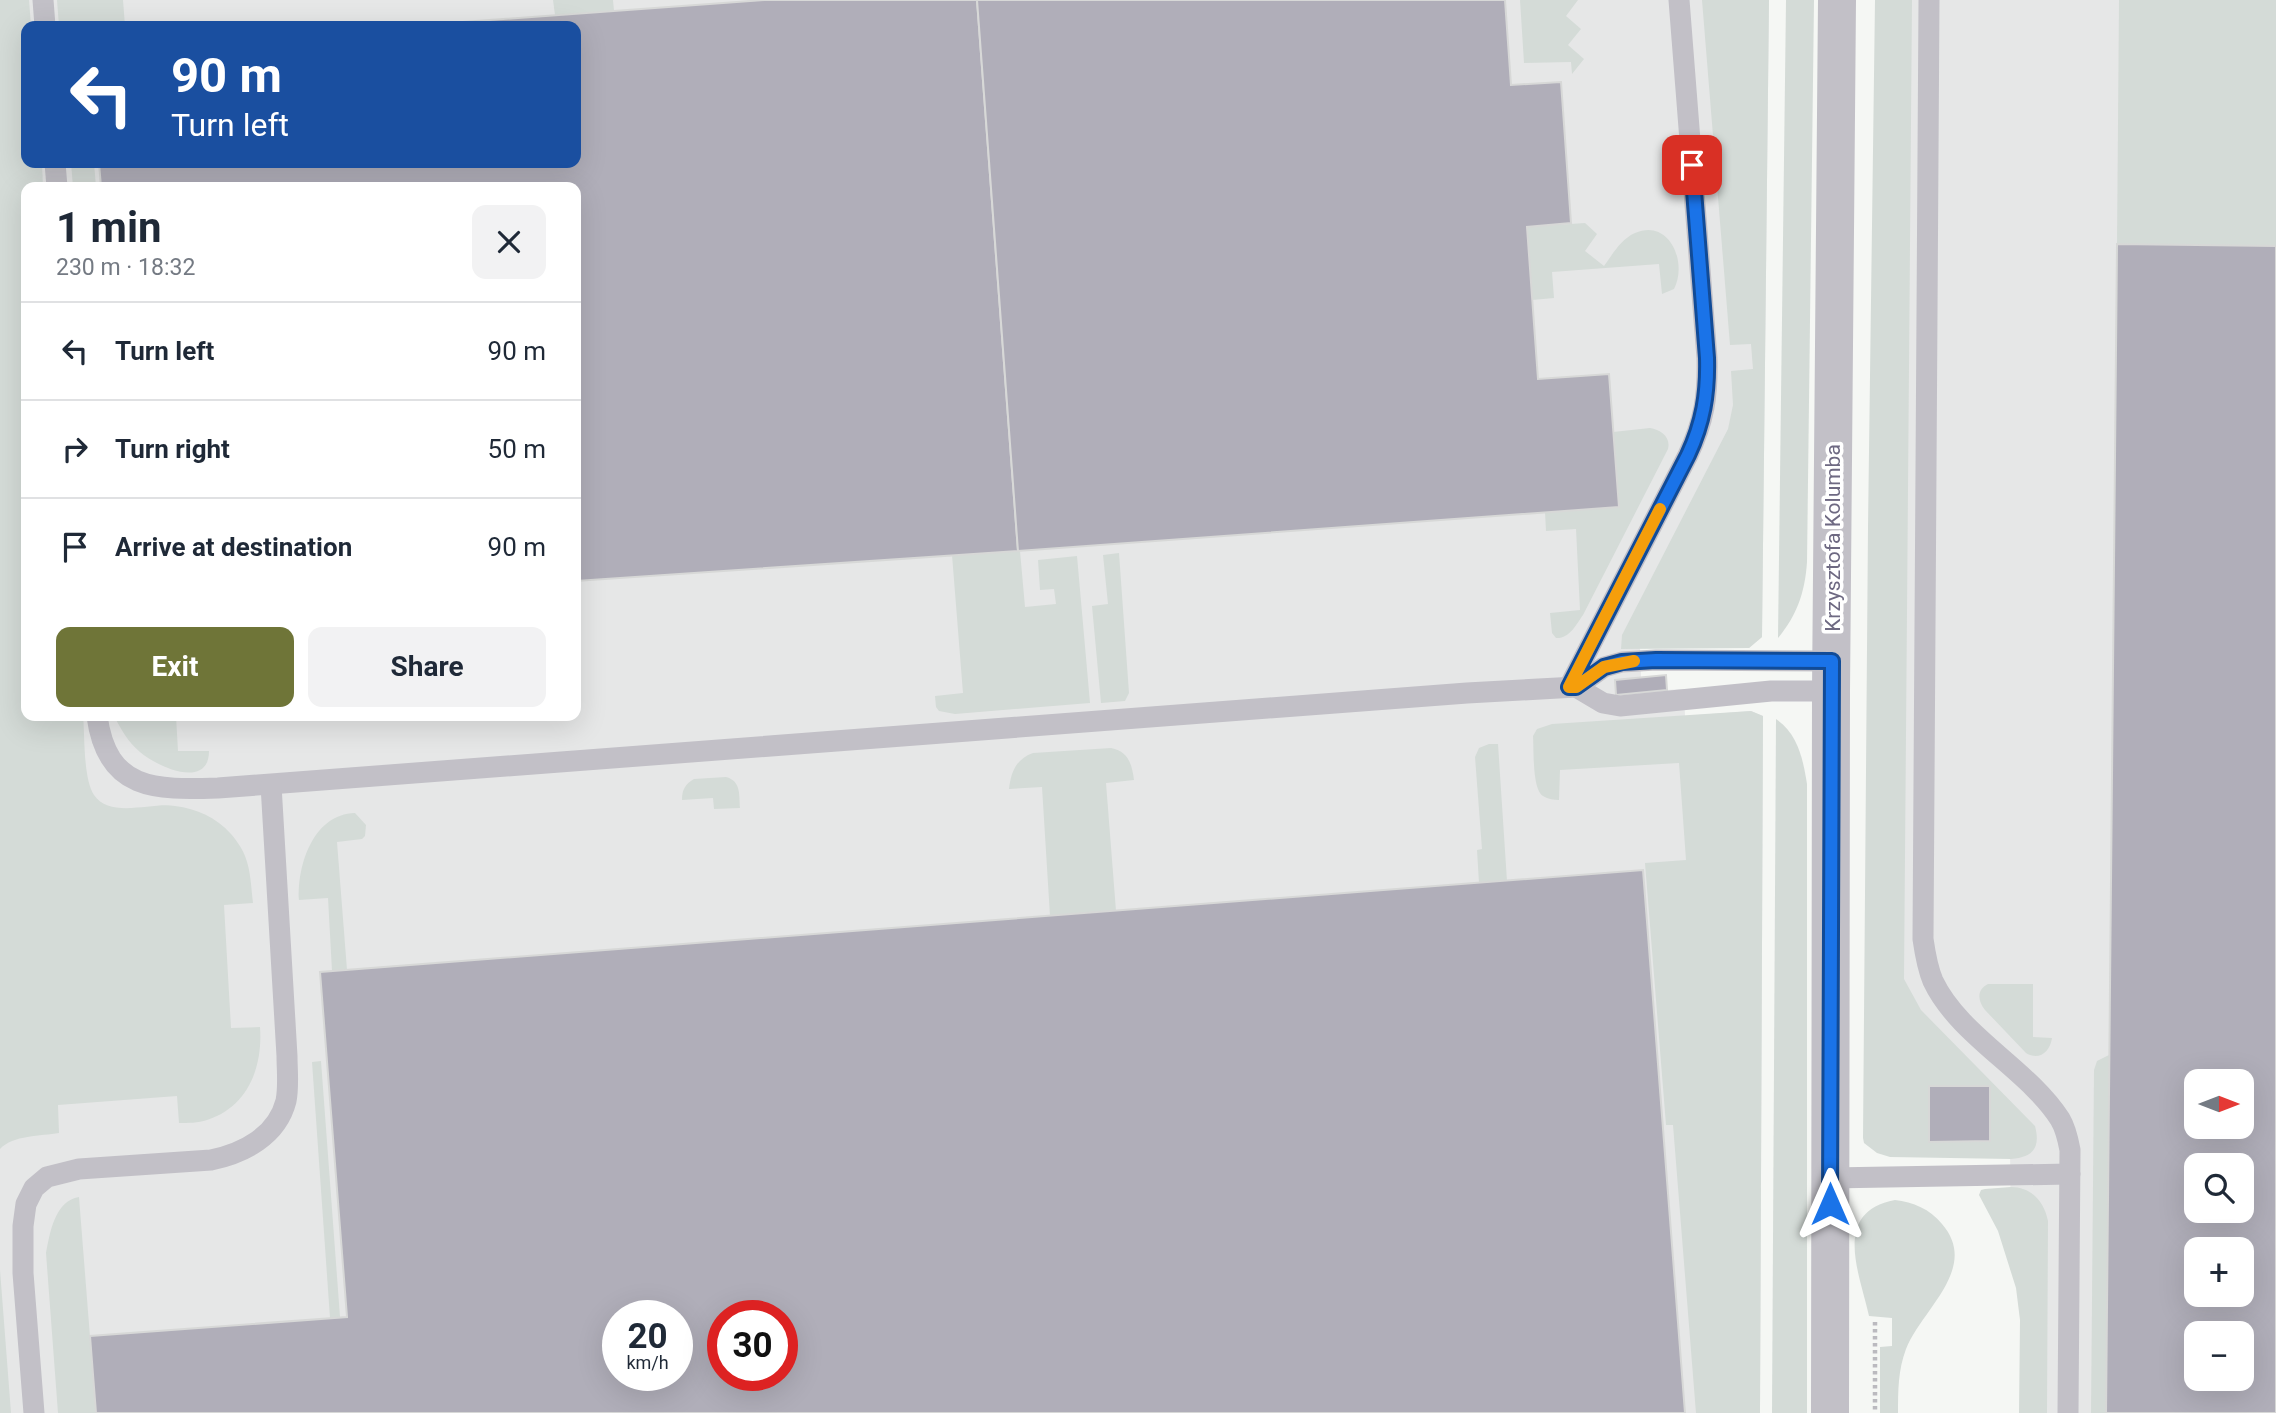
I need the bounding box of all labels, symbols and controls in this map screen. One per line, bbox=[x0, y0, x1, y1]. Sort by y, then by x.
text: 90 m bbox=[171, 47, 282, 104]
icon: left bbox=[56, 49, 147, 140]
text: Turn left bbox=[171, 106, 289, 144]
pin bbox=[1662, 135, 1722, 195]
icon: arrive bbox=[1673, 146, 1711, 184]
text: 1 min bbox=[56, 203, 162, 252]
button: close bbox=[472, 205, 546, 279]
text: 230 m · 18:32 bbox=[56, 254, 195, 281]
icon: left bbox=[56, 332, 94, 370]
text: Turn left bbox=[115, 336, 214, 366]
text: 90 m bbox=[488, 336, 546, 366]
icon: right bbox=[56, 430, 94, 468]
text: Turn right bbox=[115, 434, 230, 464]
text: 50 m bbox=[488, 434, 546, 464]
street label: Krzysztofa Kolumba bbox=[1821, 444, 1845, 632]
icon: arrive bbox=[56, 528, 94, 566]
text: Arrive at destination bbox=[115, 532, 352, 562]
text: 90 m bbox=[488, 532, 546, 562]
button: Exit bbox=[56, 627, 294, 707]
button: Share bbox=[308, 627, 546, 707]
north arrow bbox=[2184, 1069, 2254, 1139]
map controls bbox=[2184, 1069, 2254, 1391]
button: search bbox=[2184, 1153, 2254, 1223]
position arrow bbox=[1793, 1167, 1867, 1241]
button: + bbox=[2184, 1237, 2254, 1307]
speed limit sign: 30 bbox=[707, 1300, 798, 1391]
text: 20 bbox=[627, 1316, 668, 1357]
button: − bbox=[2184, 1321, 2254, 1391]
text: km/h bbox=[626, 1352, 669, 1373]

